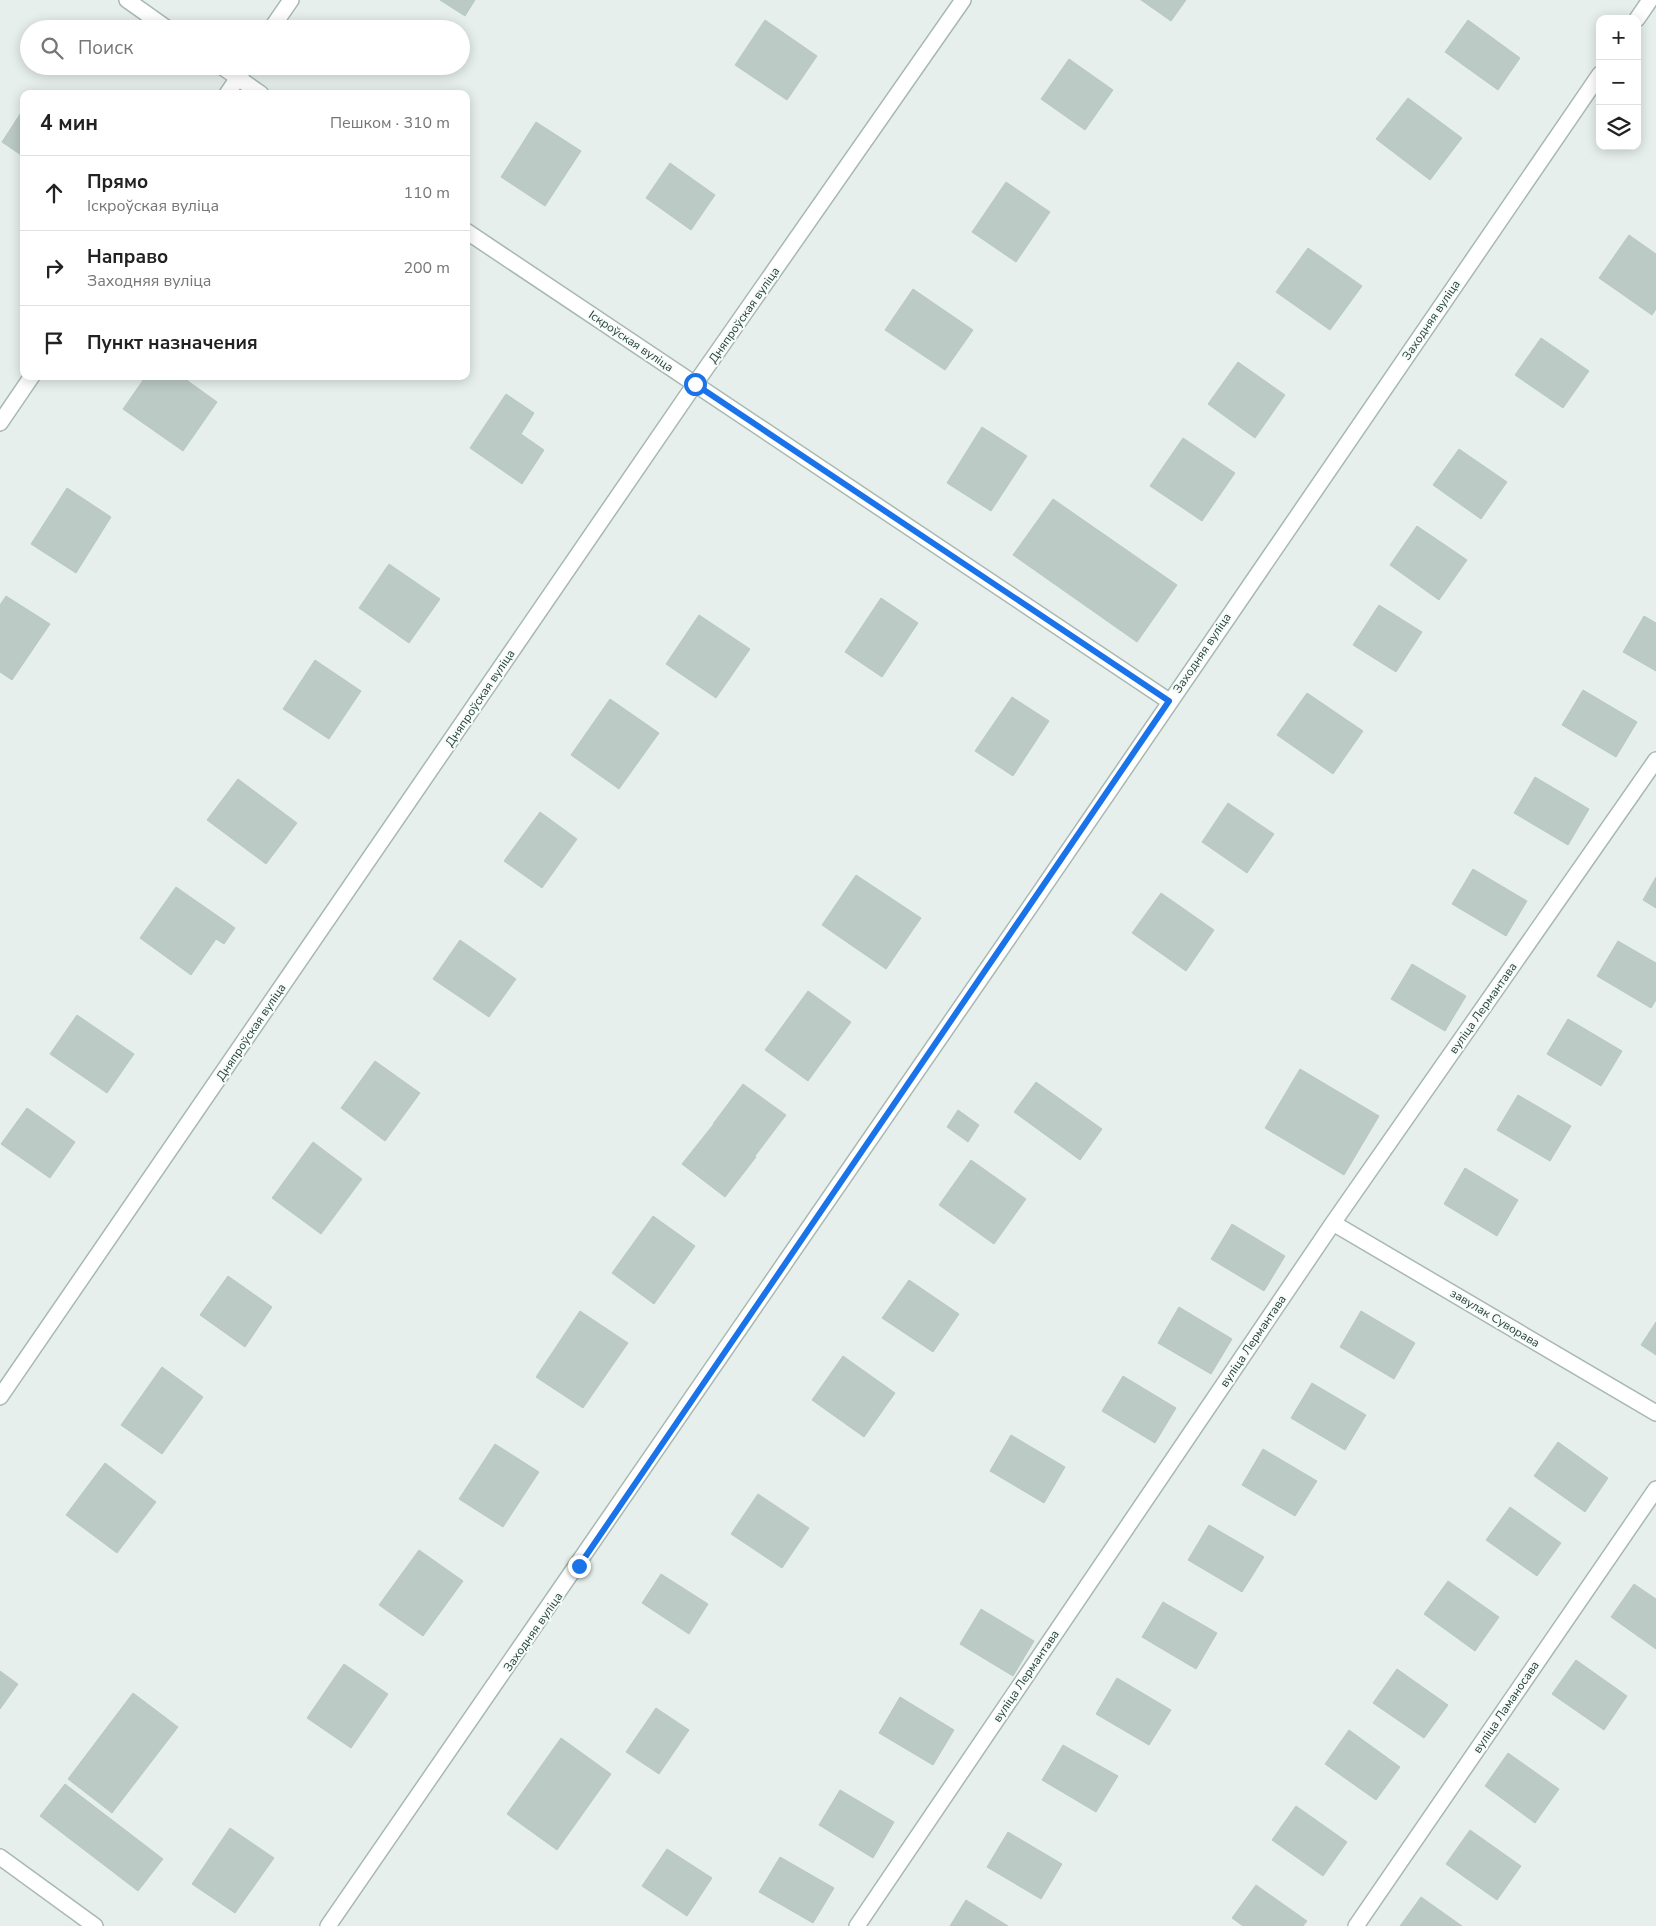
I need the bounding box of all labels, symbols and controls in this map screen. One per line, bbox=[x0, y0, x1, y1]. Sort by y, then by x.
map controls bbox=[1596, 15, 1641, 150]
button: + bbox=[1596, 15, 1641, 60]
search box bbox=[20, 20, 470, 75]
icon: search bbox=[38, 34, 66, 62]
text: Поиск bbox=[78, 35, 133, 61]
button: − bbox=[1596, 60, 1641, 105]
button: layers bbox=[1596, 105, 1641, 150]
text: 4 мин bbox=[40, 109, 98, 137]
text: Пешком · 310 m bbox=[330, 112, 450, 134]
text: Прямо bbox=[87, 169, 148, 195]
icon: ahead bbox=[40, 179, 68, 207]
text: 110 m bbox=[403, 182, 450, 204]
text: Іскроўская вуліца bbox=[87, 195, 219, 217]
text: Направо bbox=[87, 244, 168, 270]
icon: right bbox=[40, 254, 68, 282]
text: 200 m bbox=[403, 257, 450, 279]
street label: Дняпроўская вуліца bbox=[705, 264, 783, 366]
text: Заходняя вуліца bbox=[87, 270, 211, 292]
street label: Заходняя вуліца bbox=[1398, 277, 1464, 363]
street label: Іскроўская вуліца bbox=[585, 307, 677, 375]
icon: arrive bbox=[40, 329, 68, 357]
text: Пункт назначения bbox=[87, 330, 258, 356]
route start bbox=[684, 373, 707, 396]
street label: Заходняя вуліца bbox=[1169, 610, 1235, 696]
street label: Дняпроўская вуліца bbox=[442, 646, 518, 750]
street label: вуліца Лермантава bbox=[1446, 959, 1520, 1057]
street label: Дняпроўская вуліца bbox=[213, 980, 289, 1084]
street label: завулак Суворава bbox=[1447, 1285, 1543, 1351]
street label: вуліца Лермантава bbox=[1216, 1292, 1290, 1390]
route end bbox=[568, 1555, 591, 1578]
street label: Заходняя вуліца bbox=[500, 1589, 566, 1675]
street label: вуліца Лермантава bbox=[989, 1627, 1063, 1725]
street label: вуліца Ламаносава bbox=[1469, 1658, 1543, 1756]

